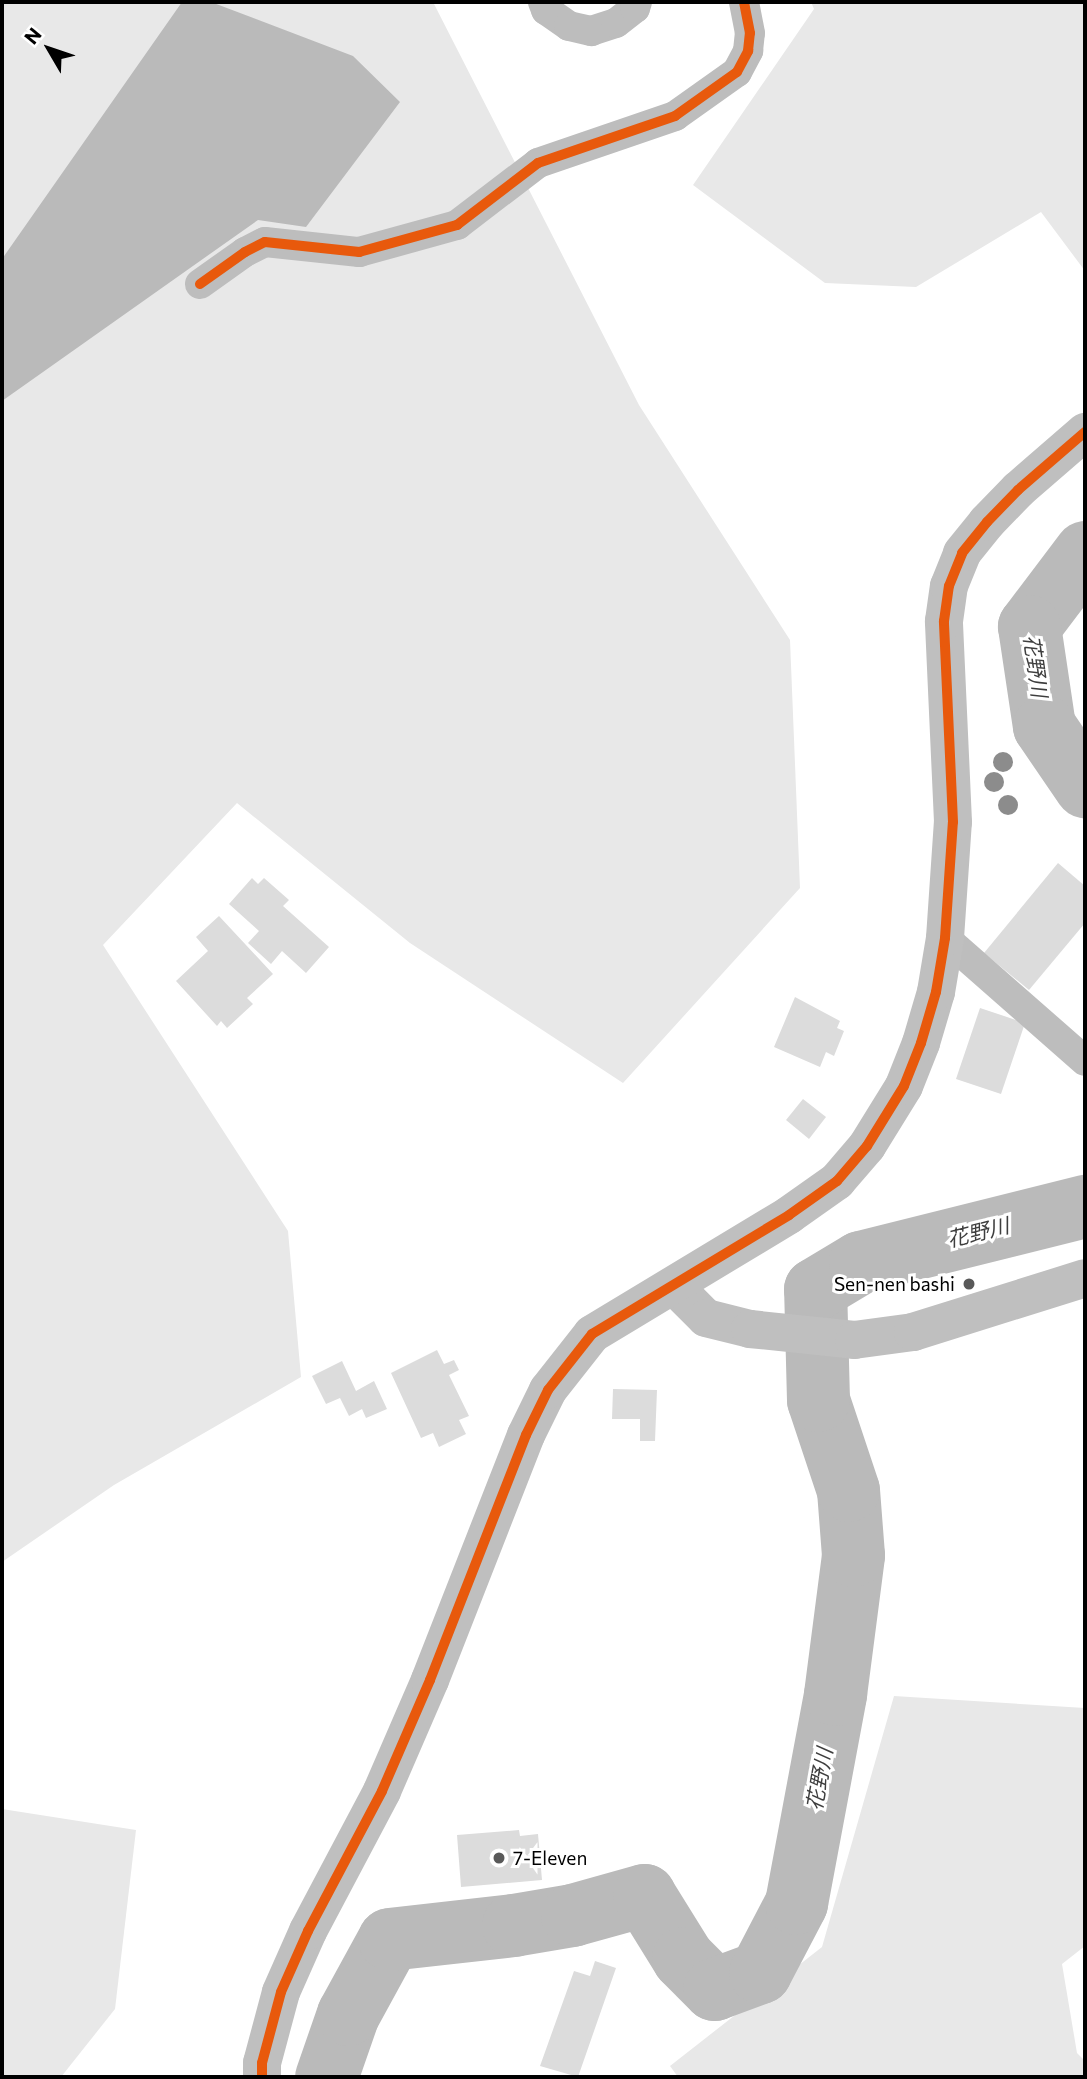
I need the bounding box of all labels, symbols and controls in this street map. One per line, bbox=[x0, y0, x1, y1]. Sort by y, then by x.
north arrow bbox=[14, 14, 84, 84]
text: N bbox=[19, 23, 46, 48]
water label: 花野川 bbox=[1019, 633, 1053, 699]
water label: 花野川 bbox=[944, 1212, 1012, 1252]
place label: Sen-nen bashi bbox=[834, 1273, 955, 1295]
marker: Sen-nen bashi bbox=[961, 1276, 977, 1292]
water label: 花野川 bbox=[801, 1746, 837, 1812]
place label: 7-Eleven bbox=[513, 1847, 587, 1869]
marker: 7-Eleven bbox=[491, 1850, 507, 1866]

